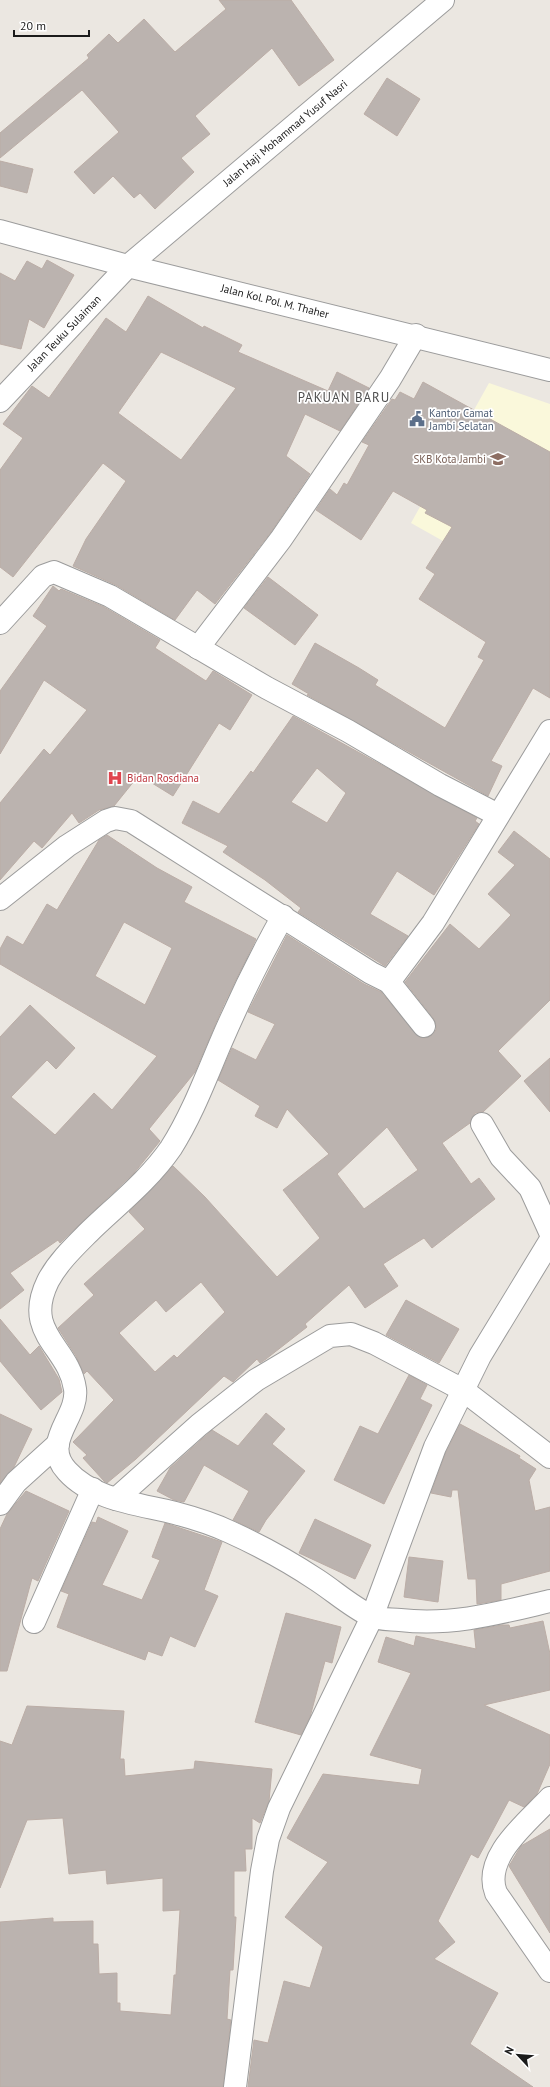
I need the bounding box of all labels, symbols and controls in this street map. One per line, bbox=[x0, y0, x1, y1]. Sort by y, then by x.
scale bar bbox=[14, 12, 89, 38]
text: 20 m bbox=[20, 18, 46, 33]
street label: Jalan Haji Mohammad Yusuf Nasri bbox=[219, 77, 350, 190]
street label: Jalan Kol. Pol. M. Thaher bbox=[218, 281, 331, 321]
street label: Jalan Teuku Sulaiman bbox=[24, 292, 104, 375]
district label: PAKUAN BARU bbox=[298, 389, 390, 406]
place label: Kantor Camat Jambi Selatan bbox=[428, 406, 494, 433]
public building icon: Kantor Camat Jambi Selatan bbox=[408, 410, 426, 428]
school or university icon: SKB Kota Jambi bbox=[489, 450, 507, 468]
place label: SKB Kota Jambi bbox=[413, 452, 486, 466]
hospital icon: Bidan Rosdiana bbox=[106, 769, 124, 787]
place label: Bidan Rosdiana bbox=[127, 771, 199, 785]
north arrow bbox=[498, 2035, 538, 2075]
text: N bbox=[501, 2044, 517, 2057]

